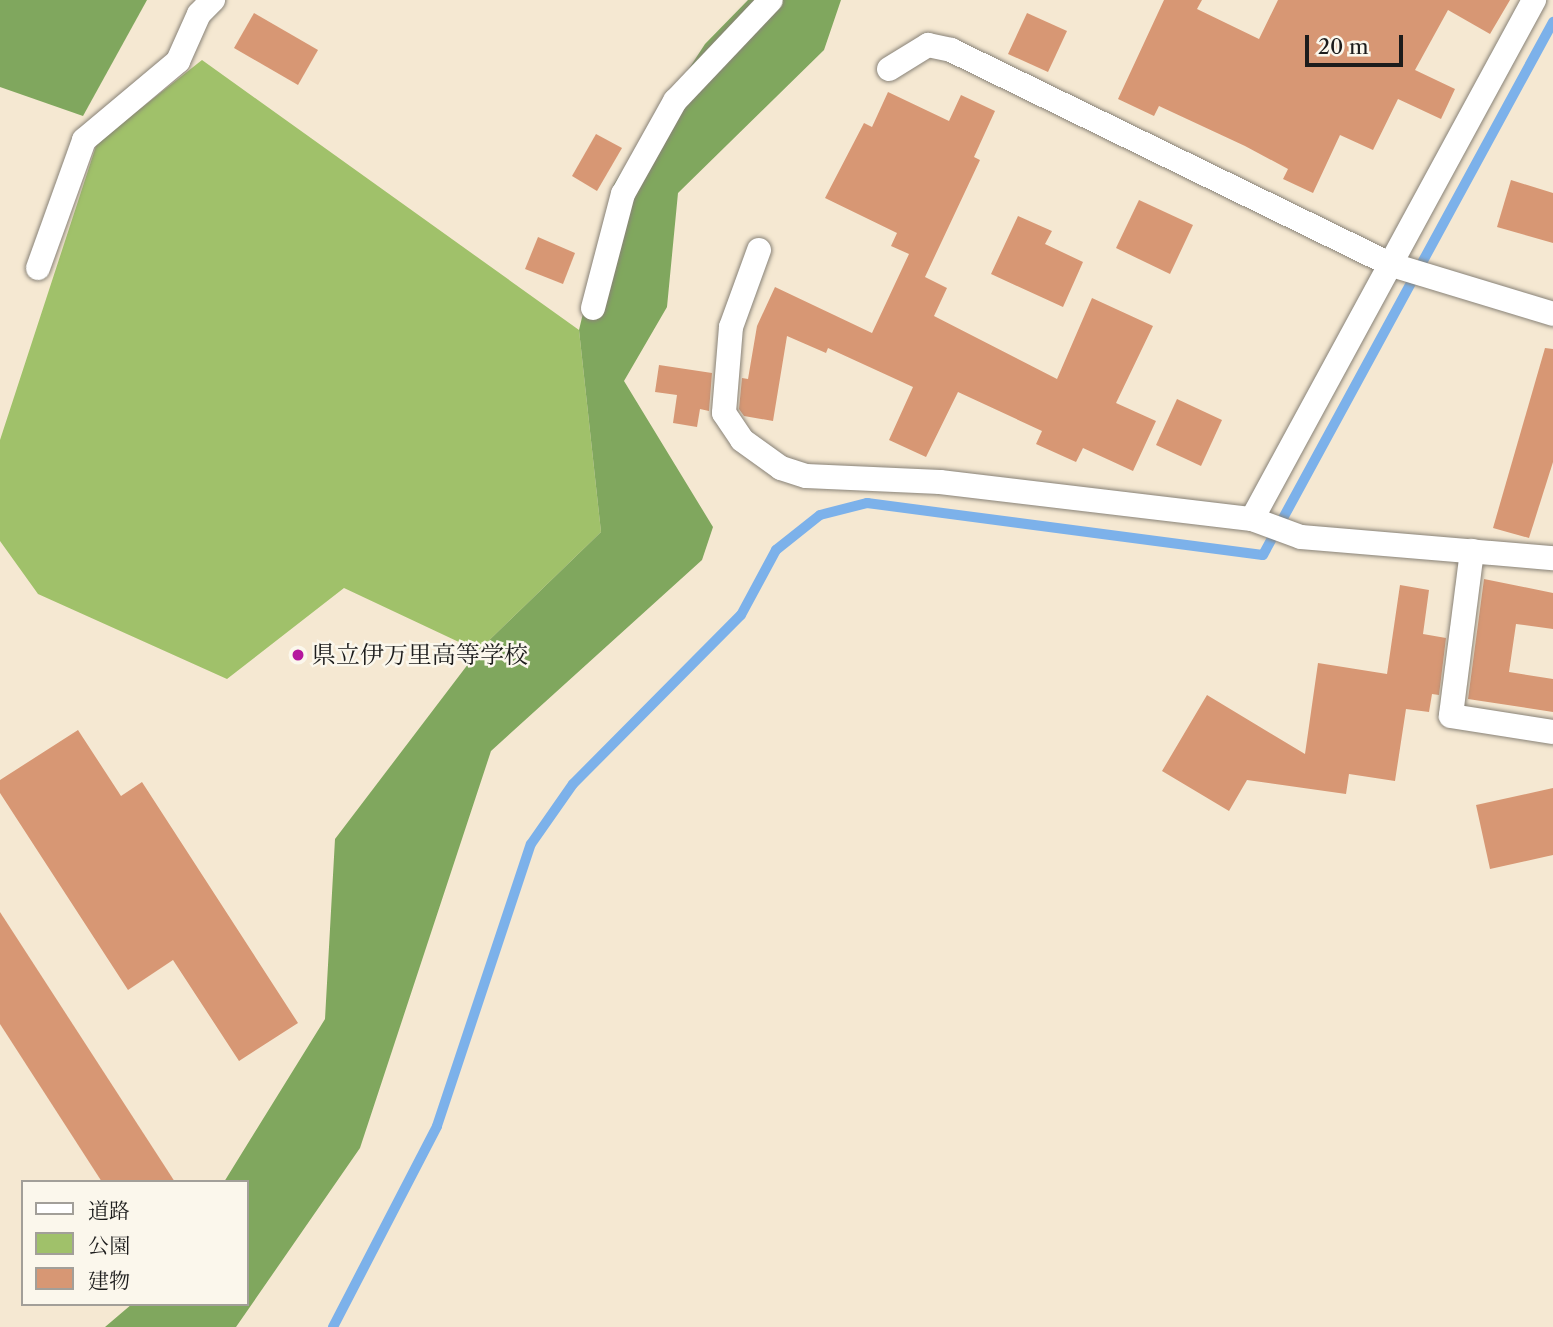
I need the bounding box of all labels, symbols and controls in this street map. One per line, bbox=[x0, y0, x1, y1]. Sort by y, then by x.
scale bar bbox=[1308, 21, 1406, 65]
text: 20 m bbox=[1318, 34, 1369, 59]
place label: 県立伊万里高等学校 bbox=[312, 641, 528, 669]
marker: 県立伊万里高等学校 bbox=[290, 647, 306, 663]
legend bbox=[21, 1180, 248, 1306]
text: 道路 bbox=[88, 1198, 130, 1223]
text: 公園 bbox=[88, 1233, 130, 1258]
text: 建物 bbox=[88, 1268, 130, 1293]

